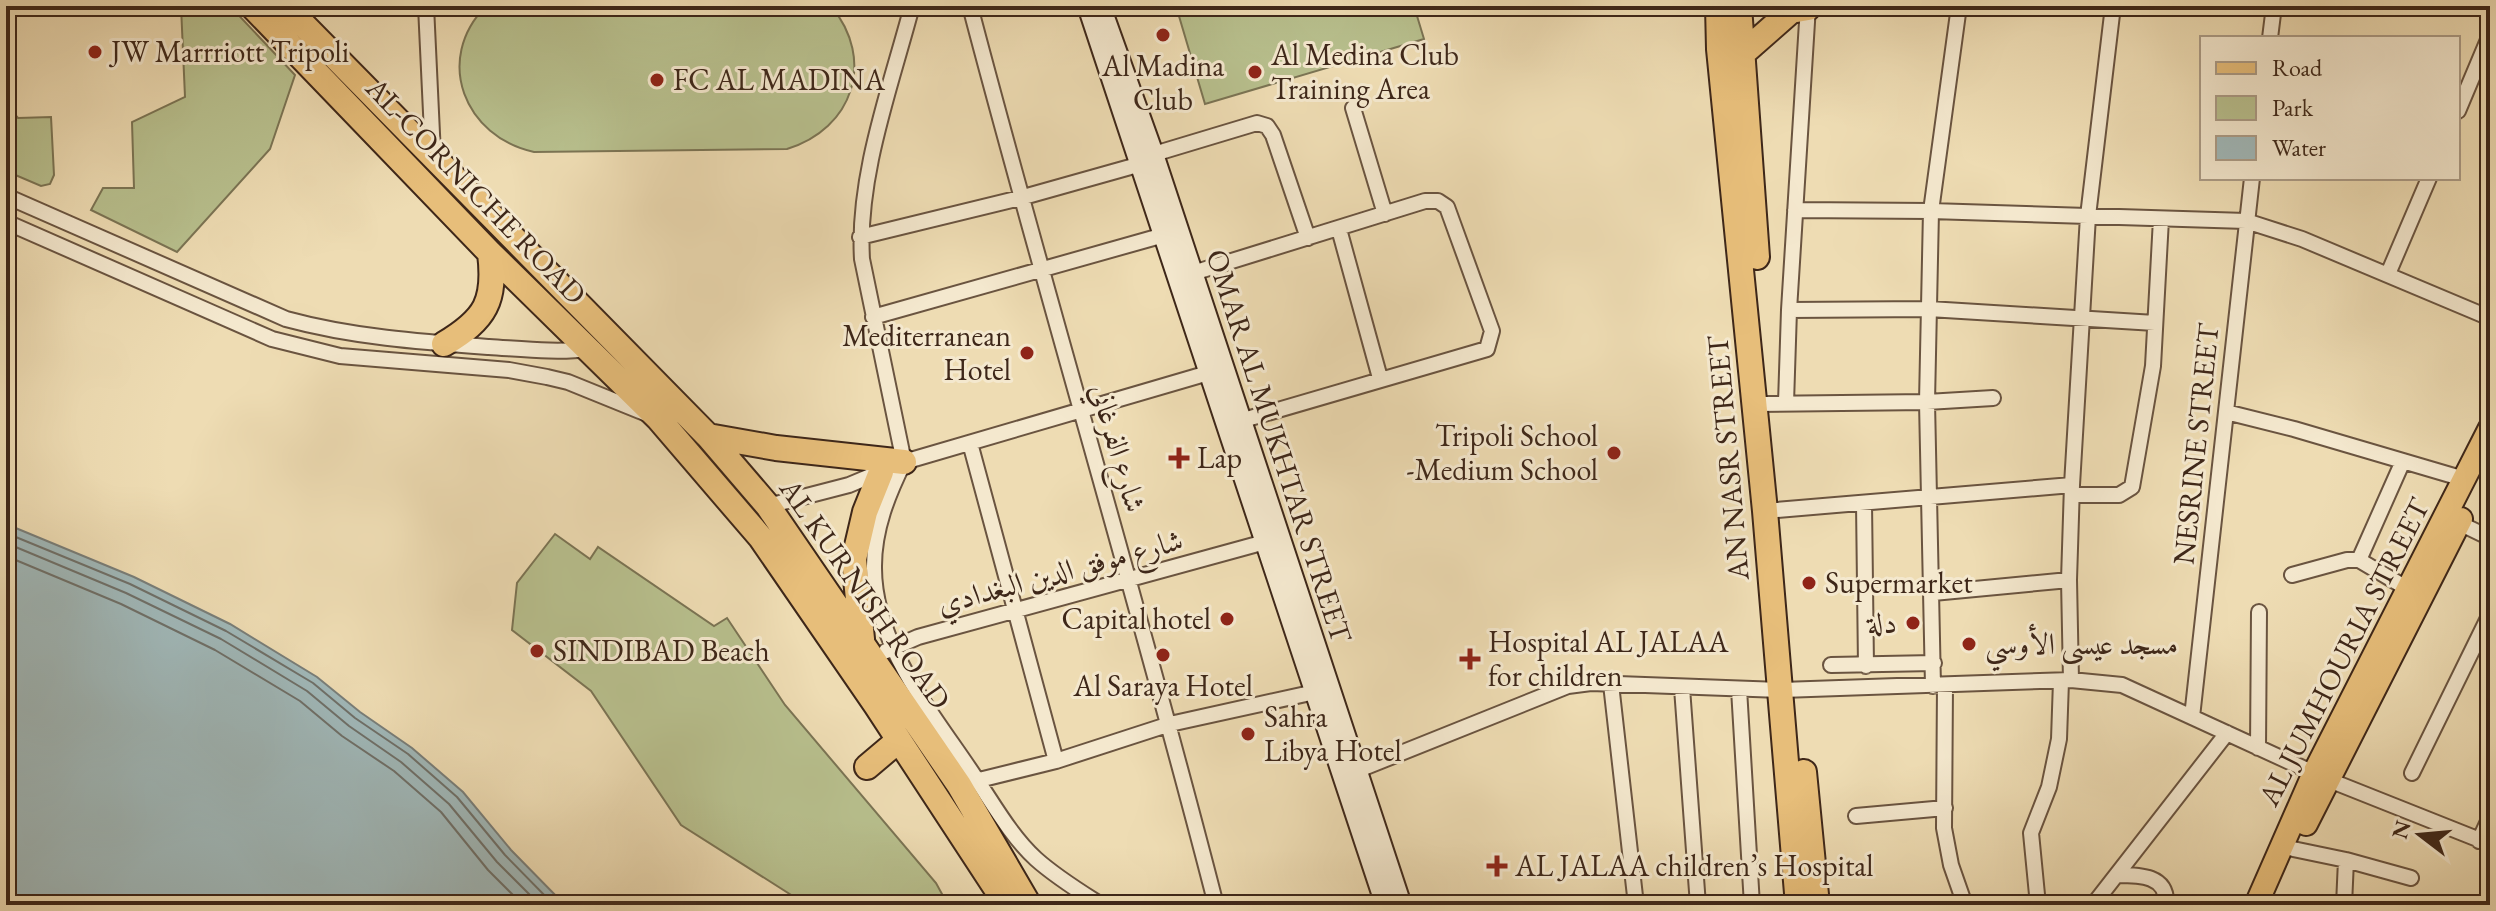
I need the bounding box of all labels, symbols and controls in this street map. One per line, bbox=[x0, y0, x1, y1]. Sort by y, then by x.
marker: Al Madina Club bbox=[1154, 26, 1172, 44]
place label: JW Marrriott Tripoli bbox=[108, 32, 349, 71]
place label: Al Medina Club Training Area bbox=[1270, 35, 1459, 108]
legend bbox=[2200, 36, 2460, 180]
marker: JW Marrriott Tripoli bbox=[86, 43, 104, 61]
place label: Al Madina Club bbox=[1101, 46, 1224, 119]
text: Road bbox=[2272, 52, 2323, 83]
place label: FC AL MADINA bbox=[673, 60, 885, 99]
marker: Al Medina Club Training Area bbox=[1246, 63, 1264, 81]
street label: AL-CORNICHE ROAD bbox=[357, 68, 595, 313]
marker: FC AL MADINA bbox=[648, 71, 666, 89]
text: Park bbox=[2272, 92, 2314, 123]
text: Water bbox=[2272, 132, 2326, 163]
street label: OMAR AL MUKHTAR STREET bbox=[1197, 244, 1362, 648]
place label: Mediterranean Hotel bbox=[842, 316, 1011, 389]
street label: NESRINE STREET bbox=[2163, 321, 2228, 566]
street label: AN NASR STREET bbox=[1697, 333, 1758, 583]
marker: Mediterranean Hotel bbox=[1018, 344, 1036, 362]
street label: شارع الفرغاني bbox=[1076, 379, 1155, 518]
place label: Tripoli School -Medium School bbox=[1406, 416, 1598, 489]
place label: Lap bbox=[1197, 438, 1242, 477]
marker: Tripoli School -Medium School bbox=[1605, 444, 1623, 462]
marker: Lap bbox=[1168, 447, 1190, 469]
street label: AL KURNISH ROAD bbox=[771, 470, 960, 717]
street label: AL JUMHOURIA STREET bbox=[2248, 490, 2439, 813]
street label: شارع موفق الدين البغدادي bbox=[933, 520, 1189, 629]
place label: Supermarket bbox=[1825, 563, 1973, 602]
marker: Supermarket bbox=[1800, 574, 1818, 592]
place label: Capital hotel bbox=[1062, 599, 1211, 638]
place label: دلة bbox=[1865, 603, 1897, 642]
marker: Capital hotel bbox=[1218, 610, 1236, 628]
marker: دلة bbox=[1904, 614, 1922, 632]
place label: Hospital AL JALAA for children bbox=[1488, 622, 1729, 695]
place label: مسجد عيسى الأوسي bbox=[1985, 623, 2178, 672]
place label: SINDIBAD Beach bbox=[553, 631, 770, 670]
marker: مسجد عيسى الأوسي bbox=[1960, 635, 1978, 653]
marker: SINDIBAD Beach bbox=[528, 642, 546, 660]
marker: Al Saraya Hotel bbox=[1154, 646, 1172, 664]
marker: Hospital AL JALAA for children bbox=[1459, 648, 1481, 670]
place label: Al Saraya Hotel bbox=[1072, 666, 1253, 705]
place label: Sahra Libya Hotel bbox=[1264, 697, 1402, 770]
marker: Sahra Libya Hotel bbox=[1239, 725, 1257, 743]
north arrow bbox=[2380, 795, 2460, 875]
text: N bbox=[2385, 817, 2418, 842]
place label: AL JALAA children’s Hospital bbox=[1514, 846, 1874, 885]
marker: AL JALAA children’s Hospital bbox=[1486, 855, 1508, 877]

